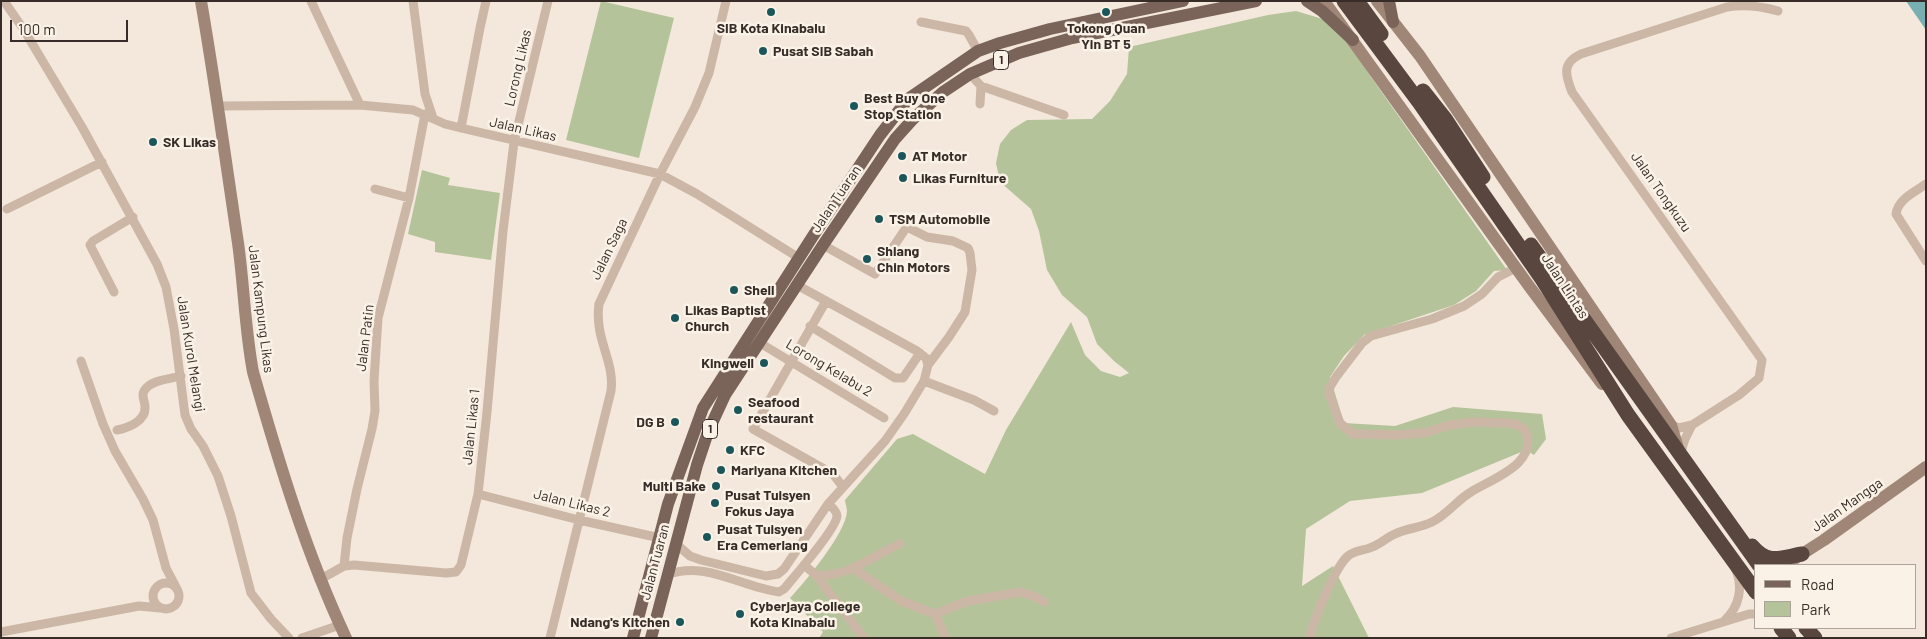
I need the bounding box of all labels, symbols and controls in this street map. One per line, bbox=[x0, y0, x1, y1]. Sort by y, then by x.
marker: SIB Kota Kinabalu bbox=[765, 6, 777, 18]
marker: Tokong Quan Yin BT 5 bbox=[1100, 6, 1112, 18]
scale bar bbox=[12, 10, 130, 42]
text: 100 m bbox=[18, 20, 56, 38]
place label: SIB Kota Kinabalu bbox=[717, 20, 825, 36]
place label: Tokong Quan Yin BT 5 bbox=[1067, 20, 1145, 52]
street label: Lorong Likas bbox=[501, 28, 535, 108]
place label: Pusat SIB Sabah bbox=[773, 43, 873, 59]
marker: Pusat SIB Sabah bbox=[757, 45, 769, 57]
road number: 1 bbox=[994, 50, 1008, 70]
place label: Best Buy One Stop Station bbox=[864, 90, 945, 122]
marker: Best Buy One Stop Station bbox=[848, 100, 860, 112]
street label: Jalan Likas bbox=[488, 113, 558, 145]
place label: SK Likas bbox=[163, 134, 216, 150]
marker: SK Likas bbox=[147, 136, 159, 148]
place label: AT Motor bbox=[912, 148, 967, 164]
street label: Jalan Tongkuzu bbox=[1627, 149, 1695, 235]
marker: AT Motor bbox=[896, 150, 908, 162]
street label: Jalan Tuaran bbox=[807, 162, 865, 236]
place label: Likas Furniture bbox=[913, 170, 1006, 186]
marker: Likas Furniture bbox=[897, 172, 909, 184]
place label: TSM Automobile bbox=[889, 211, 990, 227]
marker: TSM Automobile bbox=[873, 213, 885, 225]
street label: Jalan Saga bbox=[587, 216, 631, 282]
place label: Shiang Chin Motors bbox=[877, 243, 950, 276]
street label: Jalan Kampung Likas bbox=[245, 244, 277, 374]
street label: Jalan Lintas bbox=[1538, 250, 1592, 322]
marker: Shiang Chin Motors bbox=[861, 253, 873, 265]
place label: Shell bbox=[744, 282, 774, 298]
marker: Shell bbox=[728, 284, 740, 296]
street label: Jalan Kurol Melangi bbox=[174, 295, 208, 413]
place label: Likas Baptist Church bbox=[685, 302, 766, 334]
street label: Jalan Patin bbox=[353, 303, 377, 373]
marker: Likas Baptist Church bbox=[669, 312, 681, 324]
street label: Lorong Kelabu 2 bbox=[783, 336, 875, 400]
place label: Kingwell bbox=[701, 355, 754, 371]
marker: Kingwell bbox=[758, 357, 770, 369]
street label: Jalan Likas 1 bbox=[459, 388, 483, 466]
place label: Seafood restaurant bbox=[748, 394, 814, 427]
marker: Seafood restaurant bbox=[732, 404, 744, 416]
place label: DG B bbox=[636, 414, 665, 430]
marker: DG B bbox=[669, 416, 681, 428]
road number: 1 bbox=[702, 419, 718, 438]
place label: KFC bbox=[740, 442, 765, 458]
marker: KFC bbox=[724, 444, 736, 456]
place label: Mariyana Kitchen bbox=[731, 462, 837, 478]
marker: Mariyana Kitchen bbox=[715, 464, 727, 476]
street label: Jalan Mangga bbox=[1808, 474, 1886, 536]
place label: Multi Bake bbox=[643, 478, 706, 494]
marker: Multi Bake bbox=[710, 480, 722, 492]
street label: Jalan Likas 2 bbox=[532, 485, 612, 521]
place label: Pusat Tuisyen Fokus Jaya bbox=[725, 487, 811, 520]
marker: Pusat Tuisyen Fokus Jaya bbox=[709, 497, 721, 509]
place label: Pusat Tuisyen Era Cemerlang bbox=[717, 521, 808, 554]
street label: Jalan Tuaran bbox=[637, 522, 673, 602]
marker: Pusat Tuisyen Era Cemerlang bbox=[701, 531, 713, 543]
legend bbox=[1754, 564, 1917, 629]
text: Road bbox=[1801, 575, 1834, 593]
place label: Cyberjaya College Kota Kinabalu bbox=[750, 598, 860, 630]
text: Park bbox=[1801, 600, 1830, 618]
marker: Cyberjaya College Kota Kinabalu bbox=[734, 608, 746, 620]
place label: Ndang's Kitchen bbox=[570, 614, 670, 630]
marker: Ndang's Kitchen bbox=[674, 616, 686, 628]

